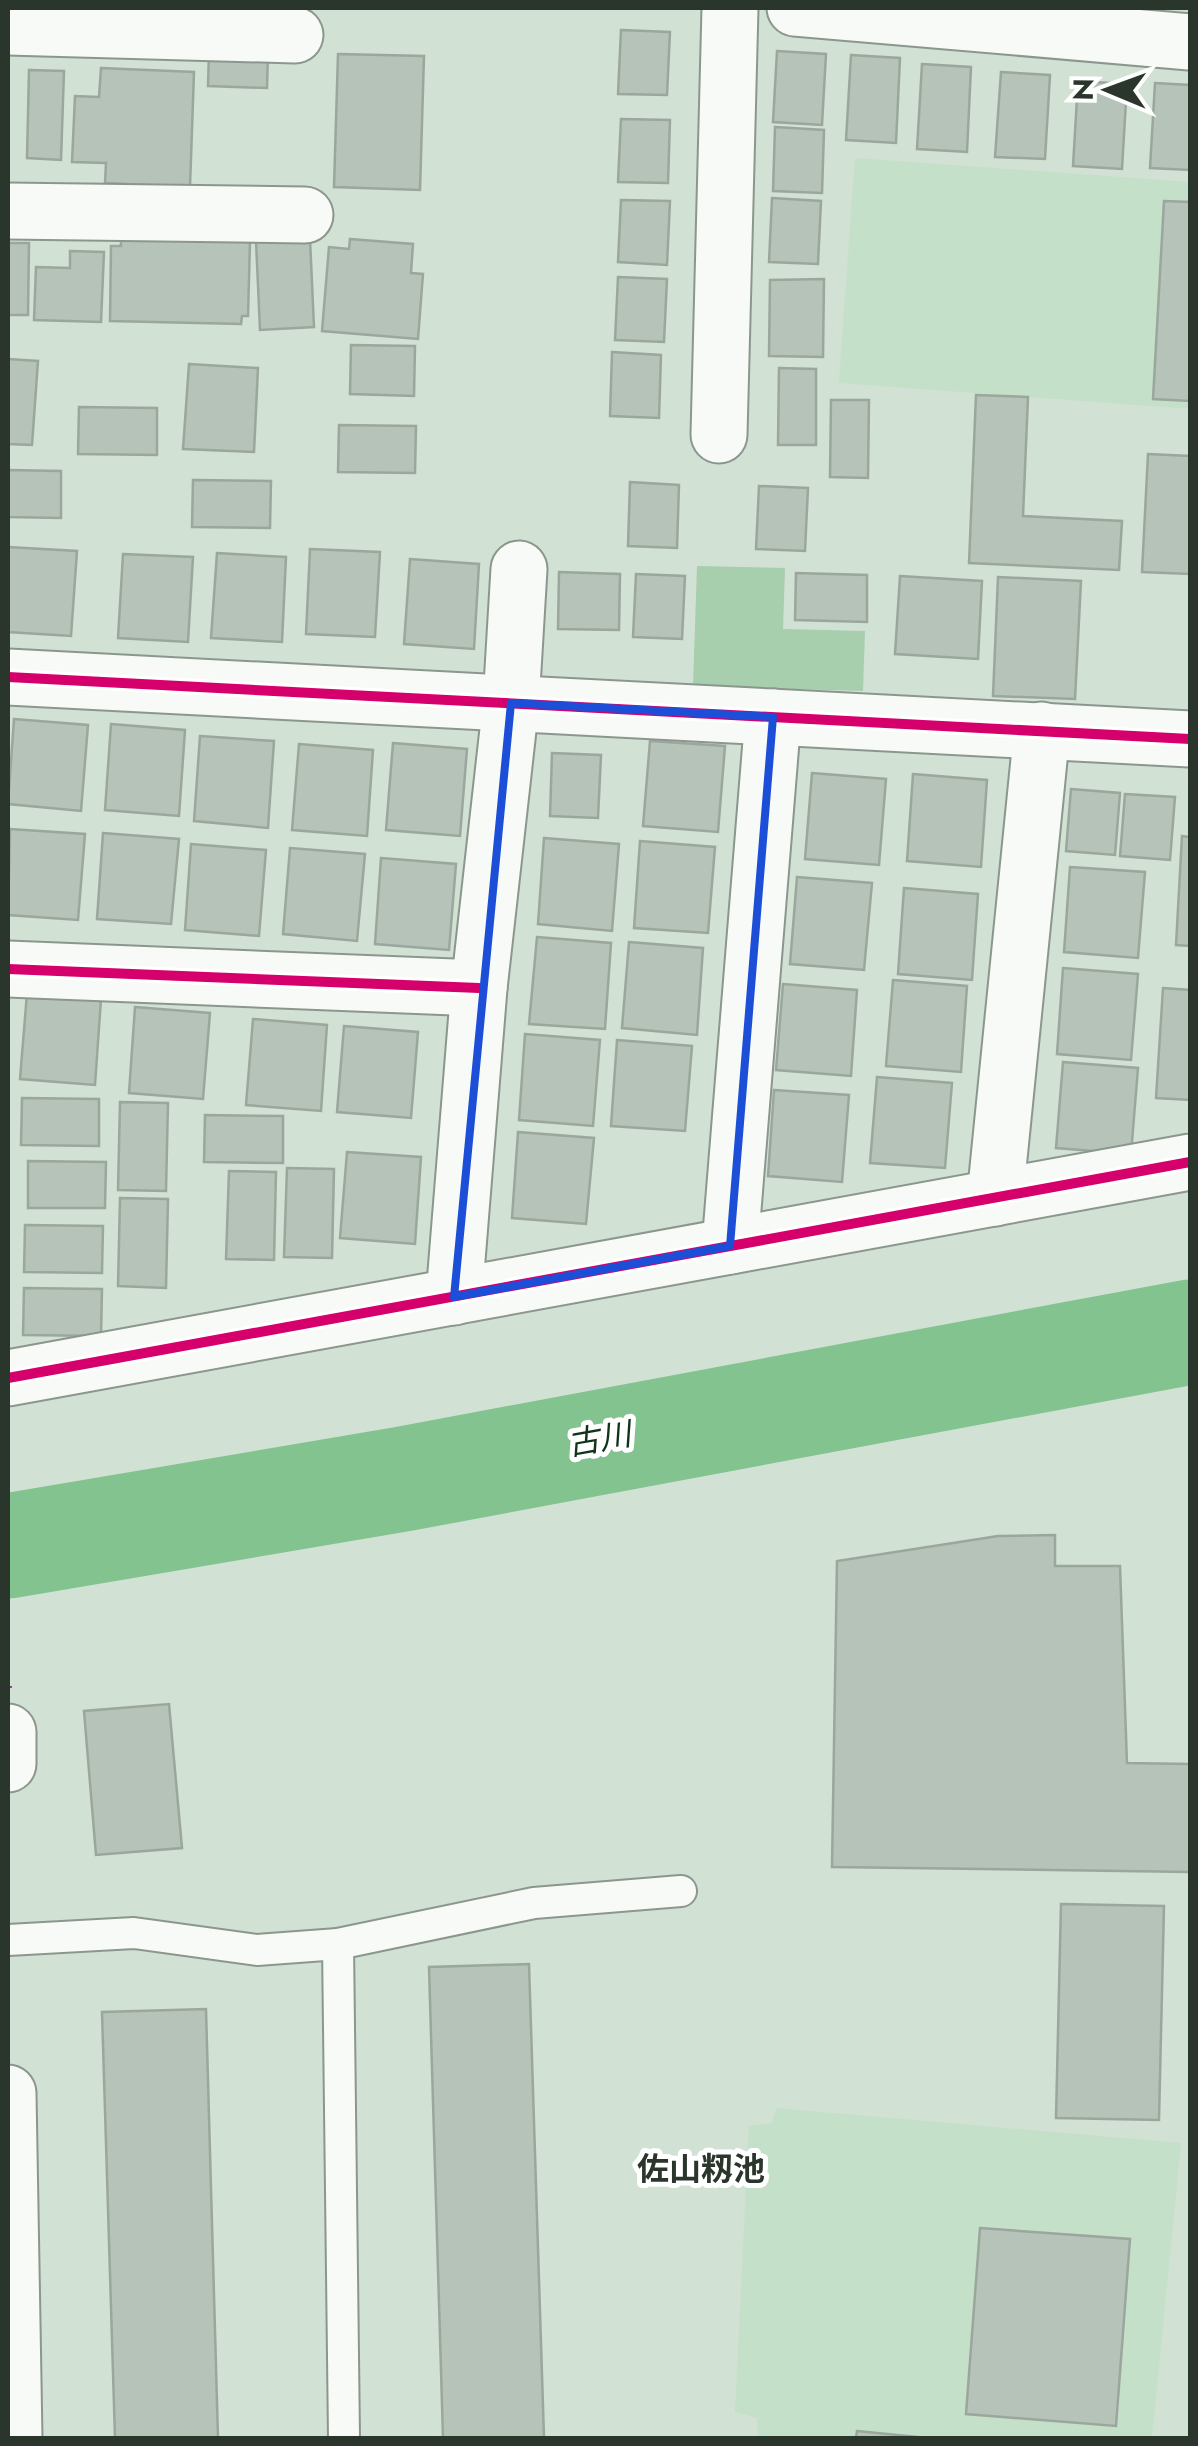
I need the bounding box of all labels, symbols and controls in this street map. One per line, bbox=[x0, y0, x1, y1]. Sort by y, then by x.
north arrow bbox=[1058, 40, 1158, 140]
text: N bbox=[1063, 78, 1104, 101]
water label: 古川 bbox=[563, 1410, 637, 1467]
district label: 佐山籾池 bbox=[637, 2146, 765, 2192]

